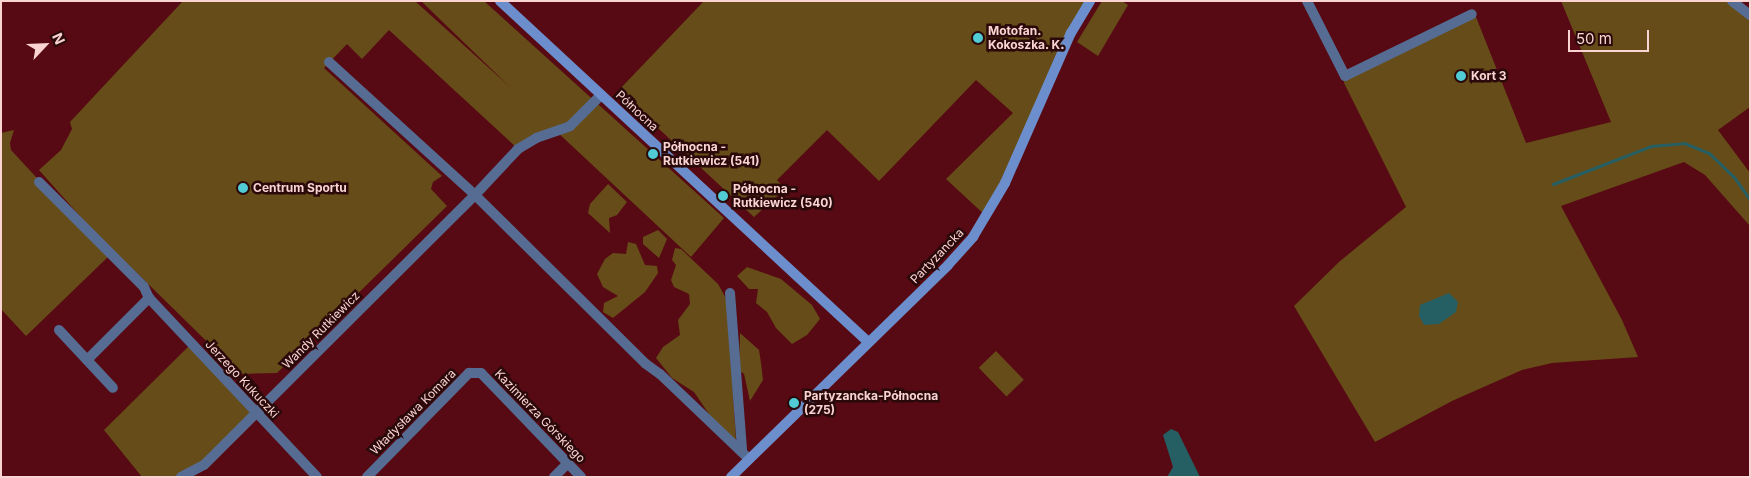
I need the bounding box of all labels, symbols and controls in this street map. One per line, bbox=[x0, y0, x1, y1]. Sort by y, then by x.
north arrow bbox=[20, 20, 70, 70]
scale bar bbox=[1571, 20, 1652, 52]
place label: Motofan. Kokoszka. K. bbox=[988, 24, 1065, 52]
text: 50 m bbox=[1576, 29, 1612, 48]
text: N bbox=[49, 30, 69, 47]
marker: Motofan. Kokoszka. K. bbox=[972, 32, 984, 44]
place label: Kort 3 bbox=[1471, 69, 1507, 83]
marker: Kort 3 bbox=[1455, 70, 1467, 82]
street label: Północna bbox=[613, 88, 661, 134]
place label: Północna - Rutkiewicz (541) bbox=[663, 140, 760, 168]
marker: Północna - Rutkiewicz (541) bbox=[647, 148, 659, 160]
place label: Centrum Sportu bbox=[253, 181, 347, 195]
marker: Centrum Sportu bbox=[237, 182, 249, 194]
place label: Północna - Rutkiewicz (540) bbox=[733, 182, 833, 210]
marker: Północna - Rutkiewicz (540) bbox=[717, 190, 729, 202]
street label: Partyzancka bbox=[907, 226, 967, 286]
street label: Wandy Rutkiewicz bbox=[279, 288, 363, 372]
street label: Jerzego Kukuczki bbox=[202, 337, 282, 421]
street label: Władysława Komara bbox=[367, 366, 459, 458]
street label: Kazimierza Górskiego bbox=[492, 366, 588, 466]
place label: Partyzancka-Północna (275) bbox=[804, 389, 938, 417]
marker: Partyzancka-Północna (275) bbox=[788, 397, 800, 409]

